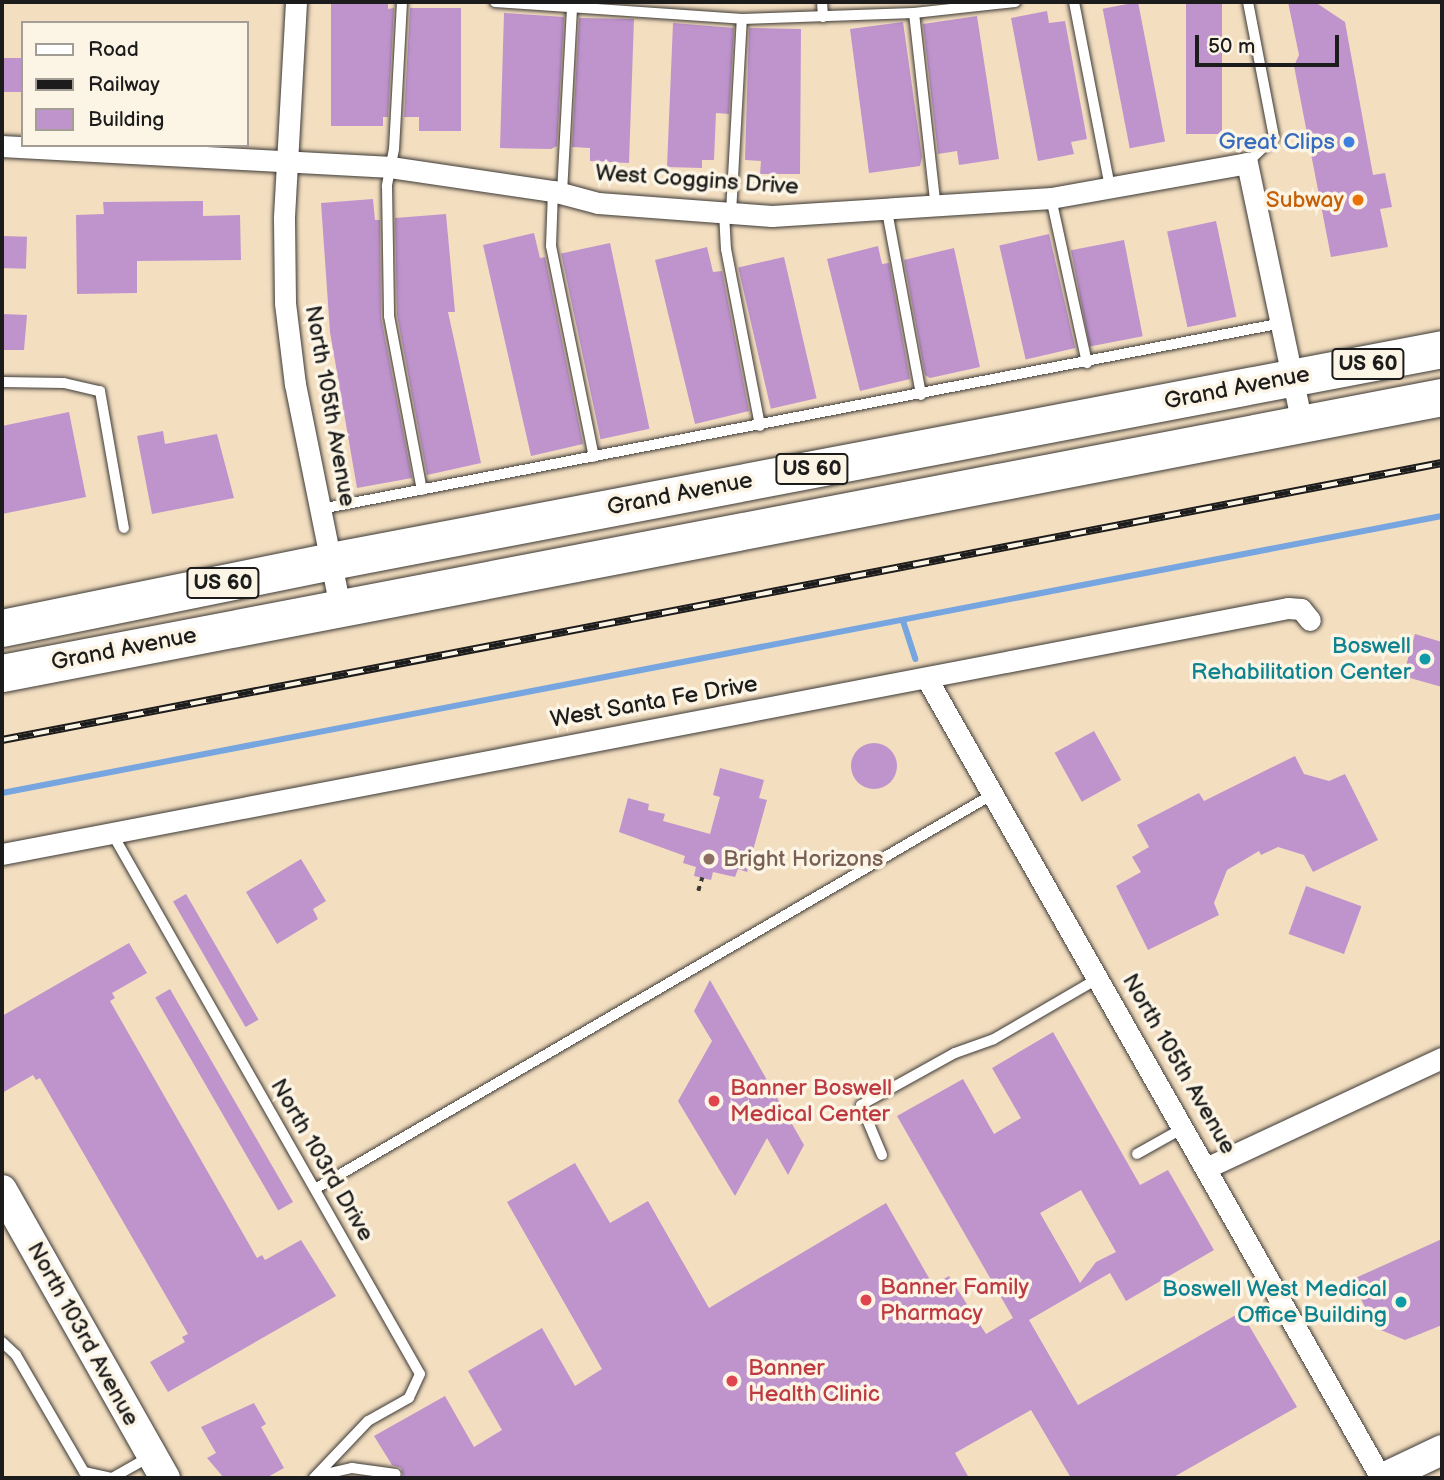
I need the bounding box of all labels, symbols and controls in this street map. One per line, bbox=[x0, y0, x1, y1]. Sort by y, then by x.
legend bbox=[21, 21, 248, 147]
scale bar bbox=[1199, 21, 1342, 65]
text: 50 m bbox=[1208, 34, 1255, 59]
text: Road bbox=[88, 37, 139, 62]
text: Railway bbox=[88, 72, 160, 97]
text: Building bbox=[88, 107, 164, 132]
place label: Great Clips bbox=[1218, 128, 1335, 156]
marker: Great Clips bbox=[1341, 134, 1357, 150]
street label: West Coggins Drive bbox=[594, 159, 800, 201]
place label: Subway bbox=[1266, 186, 1344, 214]
marker: Subway bbox=[1350, 192, 1366, 208]
street label: North 105th Avenue bbox=[299, 303, 361, 509]
road number: US 60 bbox=[1331, 346, 1405, 382]
street label: Grand Avenue bbox=[1162, 360, 1312, 416]
road number: US 60 bbox=[775, 452, 849, 486]
street label: Grand Avenue bbox=[605, 466, 755, 522]
road number: US 60 bbox=[186, 566, 260, 600]
street label: Grand Avenue bbox=[49, 621, 199, 677]
place label: Boswell Rehabilitation Center bbox=[1191, 632, 1411, 686]
marker: Boswell Rehabilitation Center bbox=[1417, 651, 1433, 667]
street label: West Santa Fe Drive bbox=[548, 670, 760, 734]
place label: Bright Horizons bbox=[723, 845, 883, 873]
marker: Bright Horizons bbox=[701, 851, 717, 867]
street label: North 105th Avenue bbox=[1116, 969, 1242, 1159]
street label: North 103rd Drive bbox=[264, 1074, 380, 1246]
place label: Banner Boswell Medical Center bbox=[730, 1074, 892, 1128]
marker: Banner Boswell Medical Center bbox=[704, 1091, 724, 1111]
street label: North 103rd Avenue bbox=[21, 1237, 145, 1431]
place label: Banner Family Pharmacy bbox=[880, 1273, 1029, 1327]
place label: Boswell West Medical Office Building bbox=[1161, 1275, 1387, 1329]
marker: Banner Family Pharmacy bbox=[858, 1292, 874, 1308]
marker: Boswell West Medical Office Building bbox=[1393, 1294, 1409, 1310]
place label: Banner Health Clinic bbox=[748, 1354, 880, 1408]
marker: Banner Health Clinic bbox=[722, 1371, 742, 1391]

